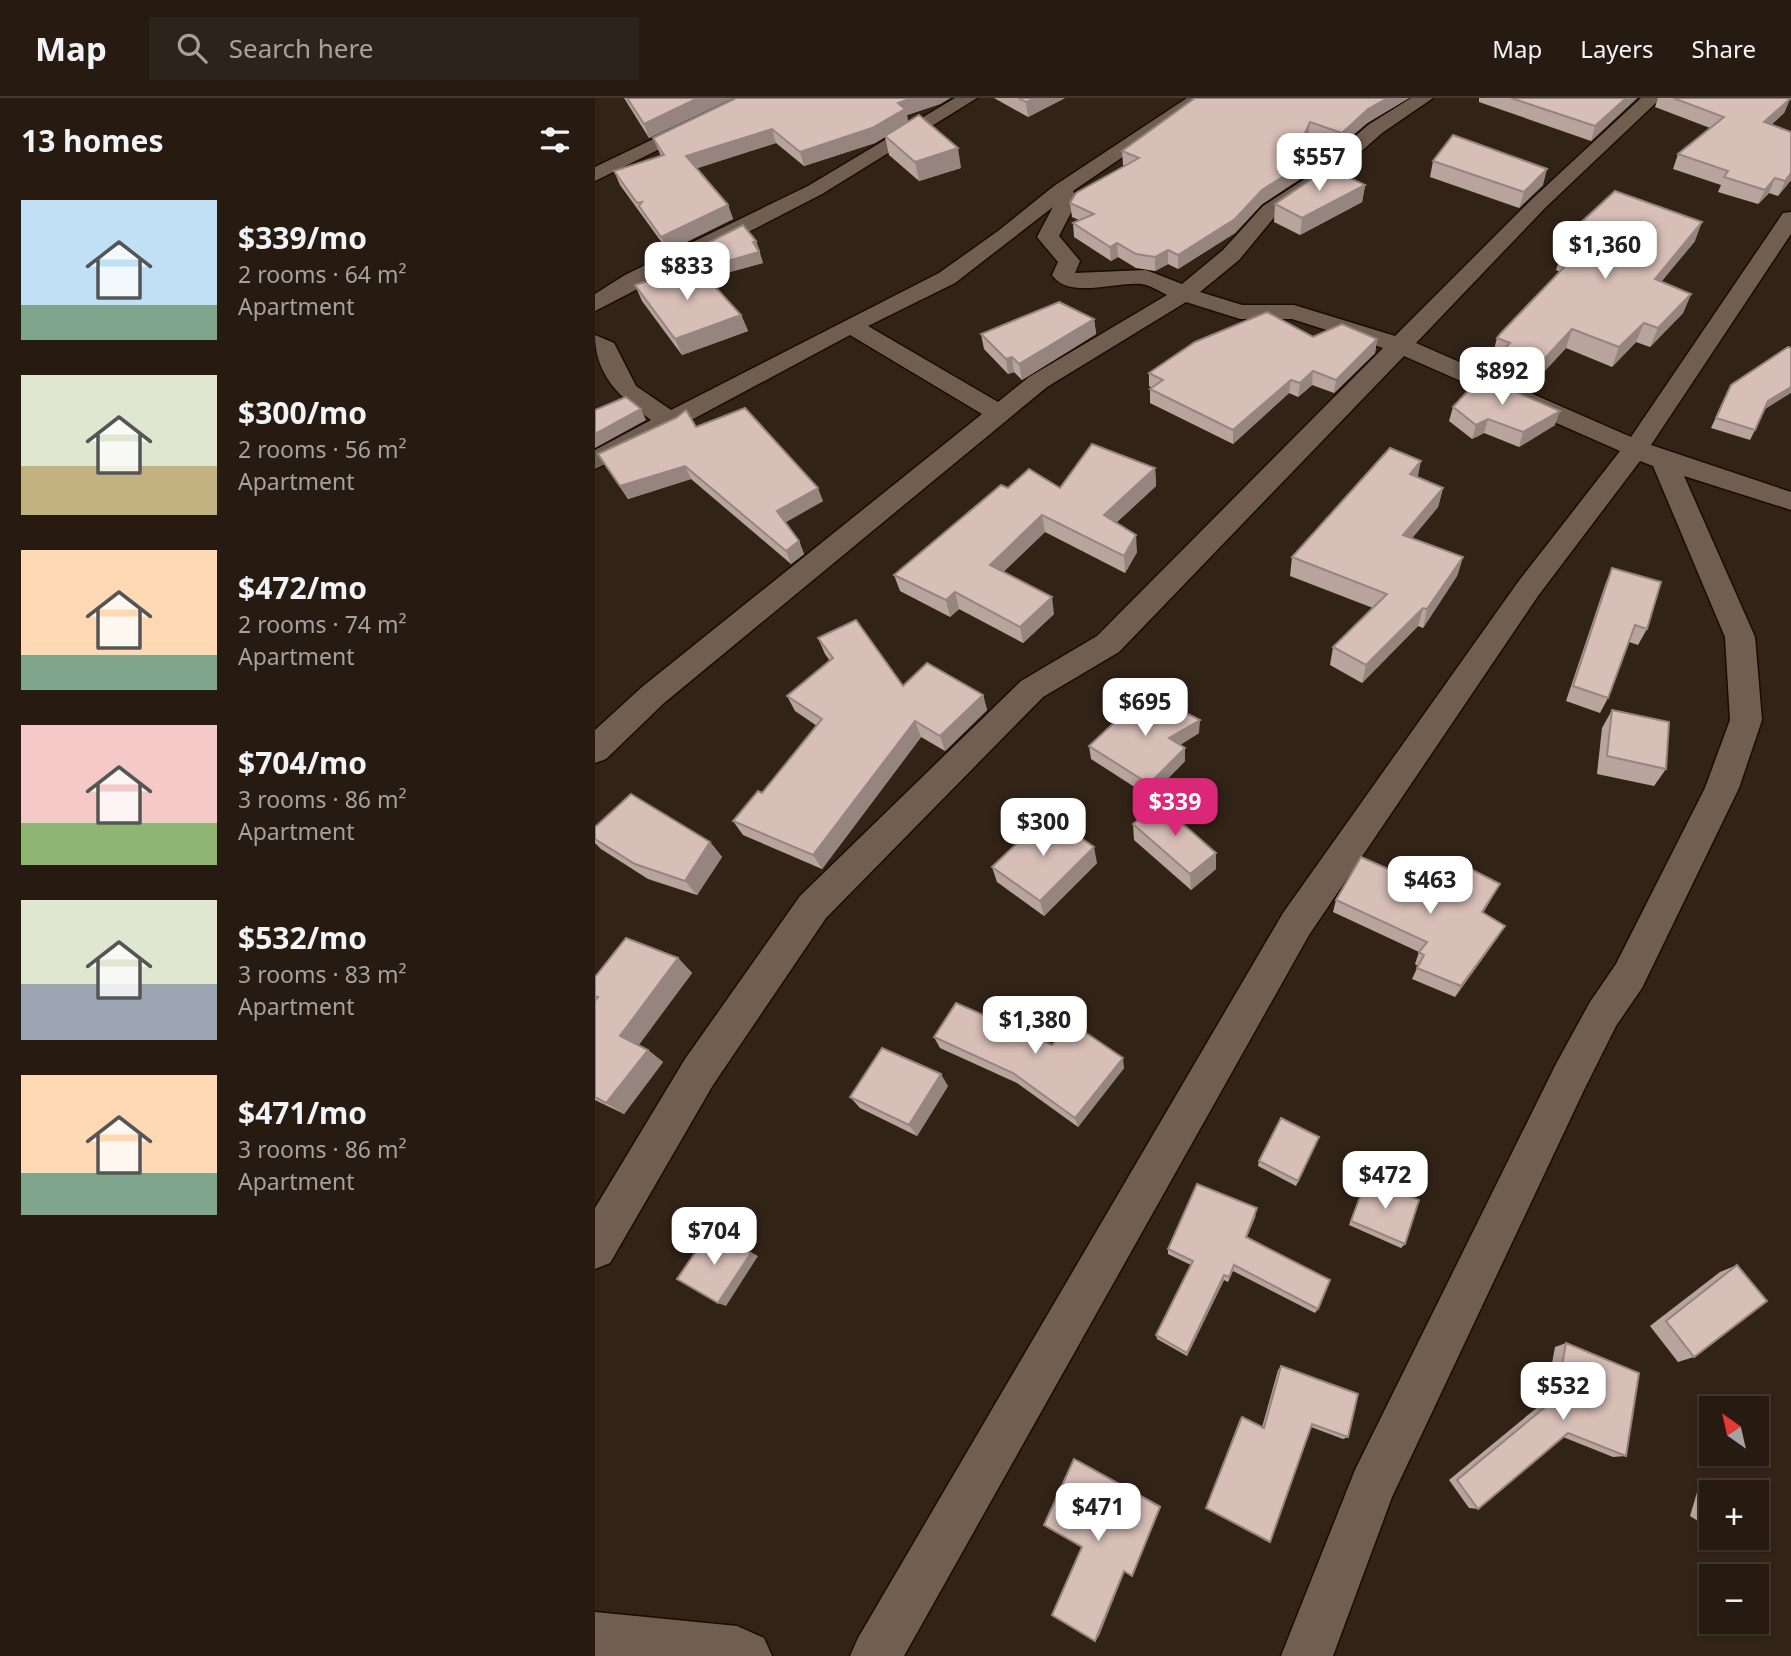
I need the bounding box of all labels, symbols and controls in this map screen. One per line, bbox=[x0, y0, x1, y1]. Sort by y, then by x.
search box bbox=[149, 17, 639, 80]
text: Map bbox=[35, 26, 107, 71]
icon: search bbox=[173, 29, 211, 67]
text: Search here bbox=[229, 30, 373, 66]
text: Map bbox=[1492, 32, 1542, 65]
text: Layers bbox=[1580, 32, 1654, 65]
text: Share bbox=[1692, 32, 1756, 65]
text: 13 homes bbox=[21, 120, 164, 161]
icon: filters bbox=[536, 121, 574, 159]
pin: $557 bbox=[1278, 134, 1360, 193]
text: $557 bbox=[1293, 140, 1345, 172]
text: $339/mo bbox=[238, 217, 367, 258]
pin: $1,360 bbox=[1548, 222, 1662, 281]
icon: home bbox=[77, 228, 161, 312]
text: $1,360 bbox=[1569, 228, 1641, 260]
pin: $833 bbox=[646, 242, 728, 302]
text: $833 bbox=[661, 249, 713, 281]
text: 2 rooms · 64 m² bbox=[238, 258, 407, 290]
text: Apartment bbox=[238, 290, 355, 322]
pin: $892 bbox=[1461, 348, 1543, 407]
text: $892 bbox=[1476, 354, 1528, 386]
text: $300/mo bbox=[238, 392, 367, 433]
icon: home bbox=[77, 403, 161, 487]
text: 2 rooms · 56 m² bbox=[238, 433, 407, 465]
text: Apartment bbox=[238, 465, 355, 497]
text: $472/mo bbox=[238, 567, 367, 608]
icon: home bbox=[77, 578, 161, 662]
text: 2 rooms · 74 m² bbox=[238, 608, 407, 640]
text: Apartment bbox=[238, 640, 355, 672]
pin: $695 bbox=[1104, 678, 1186, 738]
text: $695 bbox=[1119, 685, 1171, 717]
text: $704/mo bbox=[238, 742, 367, 783]
icon: home bbox=[77, 753, 161, 837]
pin: $339 bbox=[1134, 778, 1216, 838]
text: 3 rooms · 86 m² bbox=[238, 783, 407, 815]
text: $339 bbox=[1149, 785, 1201, 817]
pin: $300 bbox=[1002, 798, 1084, 858]
text: $300 bbox=[1017, 805, 1069, 837]
text: Apartment bbox=[238, 815, 355, 847]
pin: $463 bbox=[1389, 856, 1471, 916]
text: $463 bbox=[1404, 863, 1456, 895]
text: $532/mo bbox=[238, 917, 367, 958]
icon: home bbox=[77, 928, 161, 1012]
text: 3 rooms · 83 m² bbox=[238, 958, 407, 990]
text: Apartment bbox=[238, 990, 355, 1022]
pin: $1,380 bbox=[978, 996, 1092, 1056]
text: $1,380 bbox=[999, 1003, 1071, 1035]
text: $471/mo bbox=[238, 1092, 367, 1133]
icon: home bbox=[77, 1103, 161, 1187]
text: 3 rooms · 86 m² bbox=[238, 1133, 407, 1165]
pin: $472 bbox=[1344, 1152, 1426, 1211]
text: $472 bbox=[1359, 1158, 1411, 1190]
text: Apartment bbox=[238, 1165, 355, 1197]
pin: $704 bbox=[673, 1208, 755, 1267]
text: $704 bbox=[688, 1214, 740, 1246]
pin: $532 bbox=[1522, 1362, 1604, 1422]
text: $532 bbox=[1537, 1369, 1589, 1401]
north arrow bbox=[1699, 1396, 1769, 1466]
map controls bbox=[1699, 1396, 1769, 1634]
button: + bbox=[1699, 1480, 1769, 1550]
pin: $471 bbox=[1057, 1484, 1139, 1543]
text: $471 bbox=[1072, 1490, 1124, 1522]
button: − bbox=[1699, 1564, 1769, 1634]

